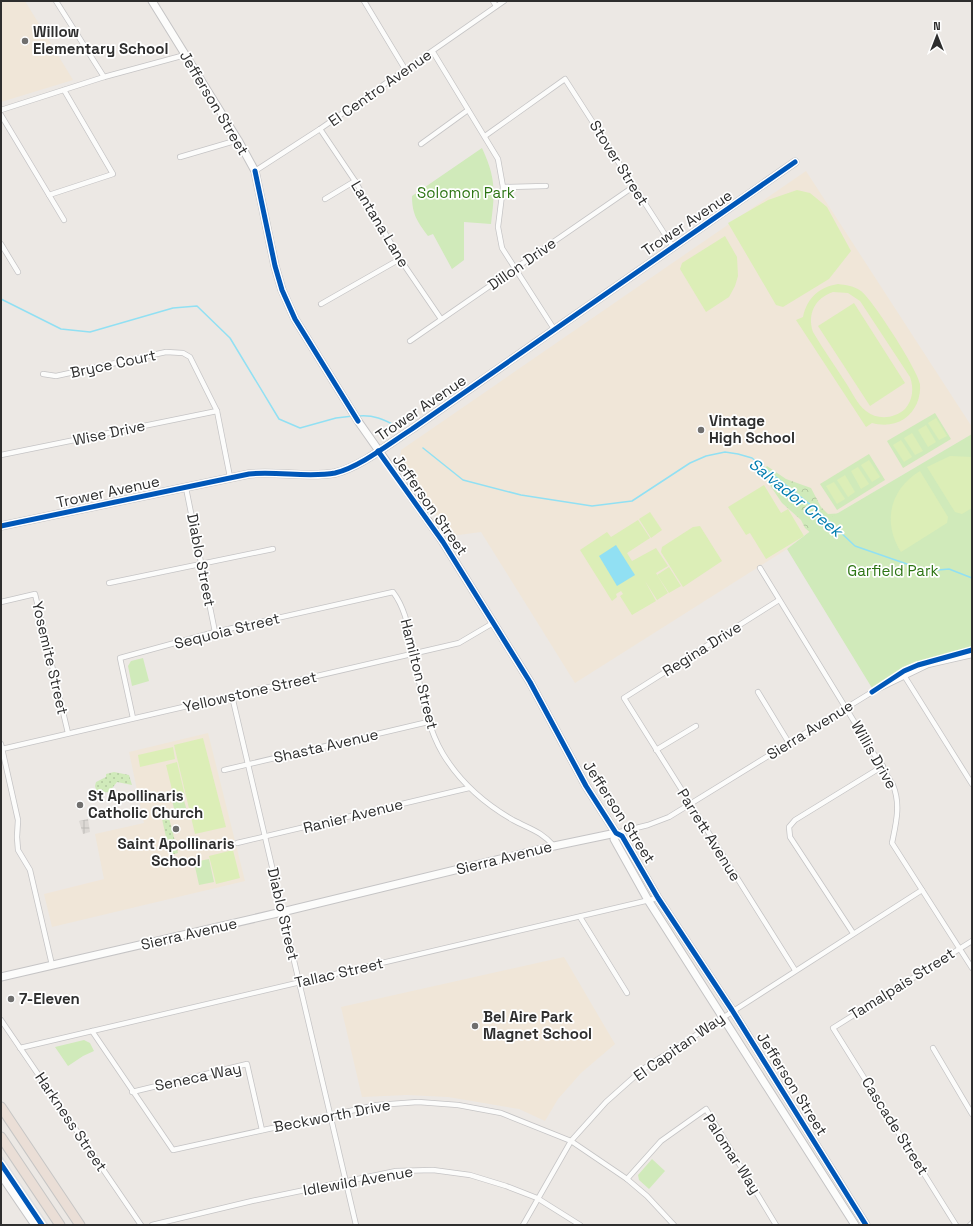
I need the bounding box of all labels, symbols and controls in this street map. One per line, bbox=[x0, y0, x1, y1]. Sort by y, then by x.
north arrow bbox=[917, 16, 957, 56]
text: N bbox=[933, 19, 941, 33]
place label: Willow Elementary School bbox=[33, 22, 168, 58]
marker: Willow Elementary School bbox=[20, 36, 30, 46]
street label: El Centro Avenue bbox=[324, 45, 435, 130]
street label: Jefferson Street bbox=[176, 47, 253, 159]
street label: Stover Street bbox=[586, 117, 653, 209]
street label: Lantana Lane bbox=[347, 177, 414, 271]
park label: Solomon Park bbox=[417, 183, 515, 202]
street label: Trower Avenue bbox=[638, 185, 736, 260]
street label: Dillon Drive bbox=[484, 233, 560, 294]
street label: Bryce Court bbox=[68, 345, 158, 382]
street label: Trower Avenue bbox=[372, 370, 470, 445]
place label: Vintage High School bbox=[709, 411, 795, 447]
street label: Wise Drive bbox=[71, 416, 147, 449]
marker: Vintage High School bbox=[696, 425, 706, 435]
street label: Jefferson Street bbox=[389, 451, 472, 559]
water label: Salvador Creek bbox=[745, 453, 849, 543]
street label: Trower Avenue bbox=[54, 471, 161, 512]
street label: Diablo Street bbox=[183, 512, 220, 608]
park label: Garfield Park bbox=[847, 561, 939, 580]
street label: Yosemite Street bbox=[28, 599, 73, 716]
street label: Sequoia Street bbox=[172, 608, 282, 653]
street label: Hamilton Street bbox=[397, 617, 442, 731]
street label: Regina Drive bbox=[659, 617, 745, 680]
street label: Yellowstone Street bbox=[181, 667, 319, 716]
street label: Sierra Avenue bbox=[763, 695, 856, 764]
street label: Willis Drive bbox=[847, 717, 902, 792]
street label: Shasta Avenue bbox=[272, 724, 380, 767]
street label: Jefferson Street bbox=[579, 757, 660, 867]
street label: Parrett Avenue bbox=[673, 785, 746, 885]
place label: St Apollinaris Catholic Church bbox=[88, 786, 203, 822]
street label: Ranier Avenue bbox=[301, 794, 405, 837]
marker: St Apollinaris Catholic Church bbox=[75, 800, 85, 810]
marker: Saint Apollinaris School bbox=[171, 824, 181, 834]
place label: Saint Apollinaris School bbox=[117, 834, 235, 870]
street label: Sierra Avenue bbox=[454, 836, 554, 879]
street label: Diablo Street bbox=[264, 866, 303, 962]
street label: Sierra Avenue bbox=[139, 913, 239, 954]
street label: Tamalpais Street bbox=[845, 943, 958, 1024]
street label: Tallac Street bbox=[293, 953, 385, 992]
place label: 7-Eleven bbox=[19, 989, 80, 1008]
marker: 7-Eleven bbox=[6, 994, 16, 1004]
place label: Bel Aire Park Magnet School bbox=[483, 1007, 592, 1043]
street label: El Capitan Way bbox=[630, 1008, 728, 1085]
marker: Bel Aire Park Magnet School bbox=[470, 1021, 480, 1031]
street label: Jefferson Street bbox=[753, 1028, 832, 1139]
street label: Seneca Way bbox=[153, 1058, 243, 1095]
street label: Harkness Street bbox=[31, 1068, 112, 1175]
street label: Cascade Street bbox=[858, 1073, 933, 1178]
street label: Beckworth Drive bbox=[272, 1095, 392, 1136]
street label: Palomar Way bbox=[699, 1110, 765, 1197]
street label: Idlewild Avenue bbox=[301, 1161, 415, 1200]

